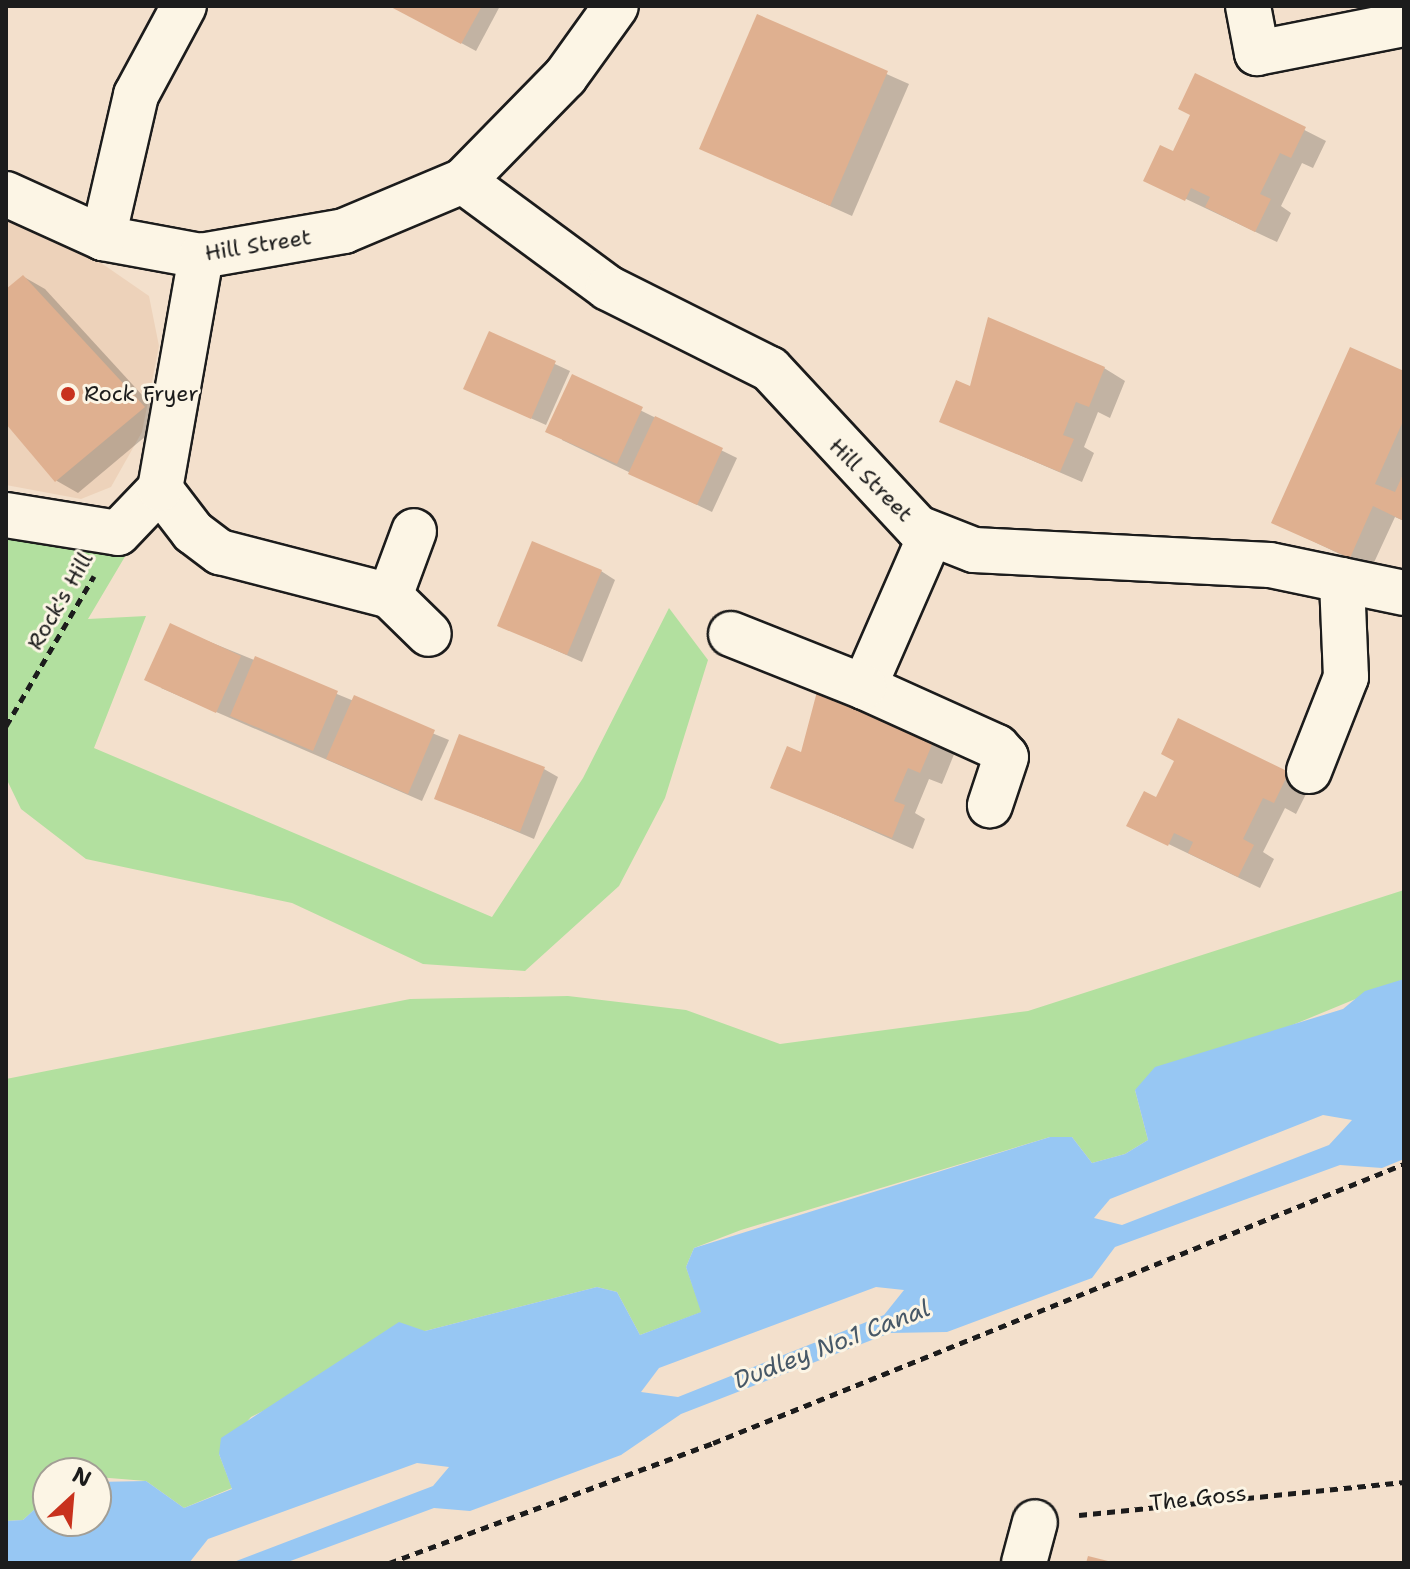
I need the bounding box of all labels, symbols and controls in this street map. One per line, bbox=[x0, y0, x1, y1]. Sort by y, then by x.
street label: Hill Street bbox=[203, 224, 313, 266]
place label: Rock Fryer bbox=[84, 381, 199, 407]
marker: Rock Fryer bbox=[59, 385, 77, 403]
street label: Hill Street bbox=[824, 433, 918, 527]
street label: Rock's Hill bbox=[22, 548, 98, 654]
water label: Dudley No.1 Canal bbox=[730, 1294, 934, 1396]
north arrow bbox=[32, 1457, 112, 1537]
text: N bbox=[68, 1460, 96, 1494]
street label: The Goss bbox=[1148, 1480, 1248, 1516]

